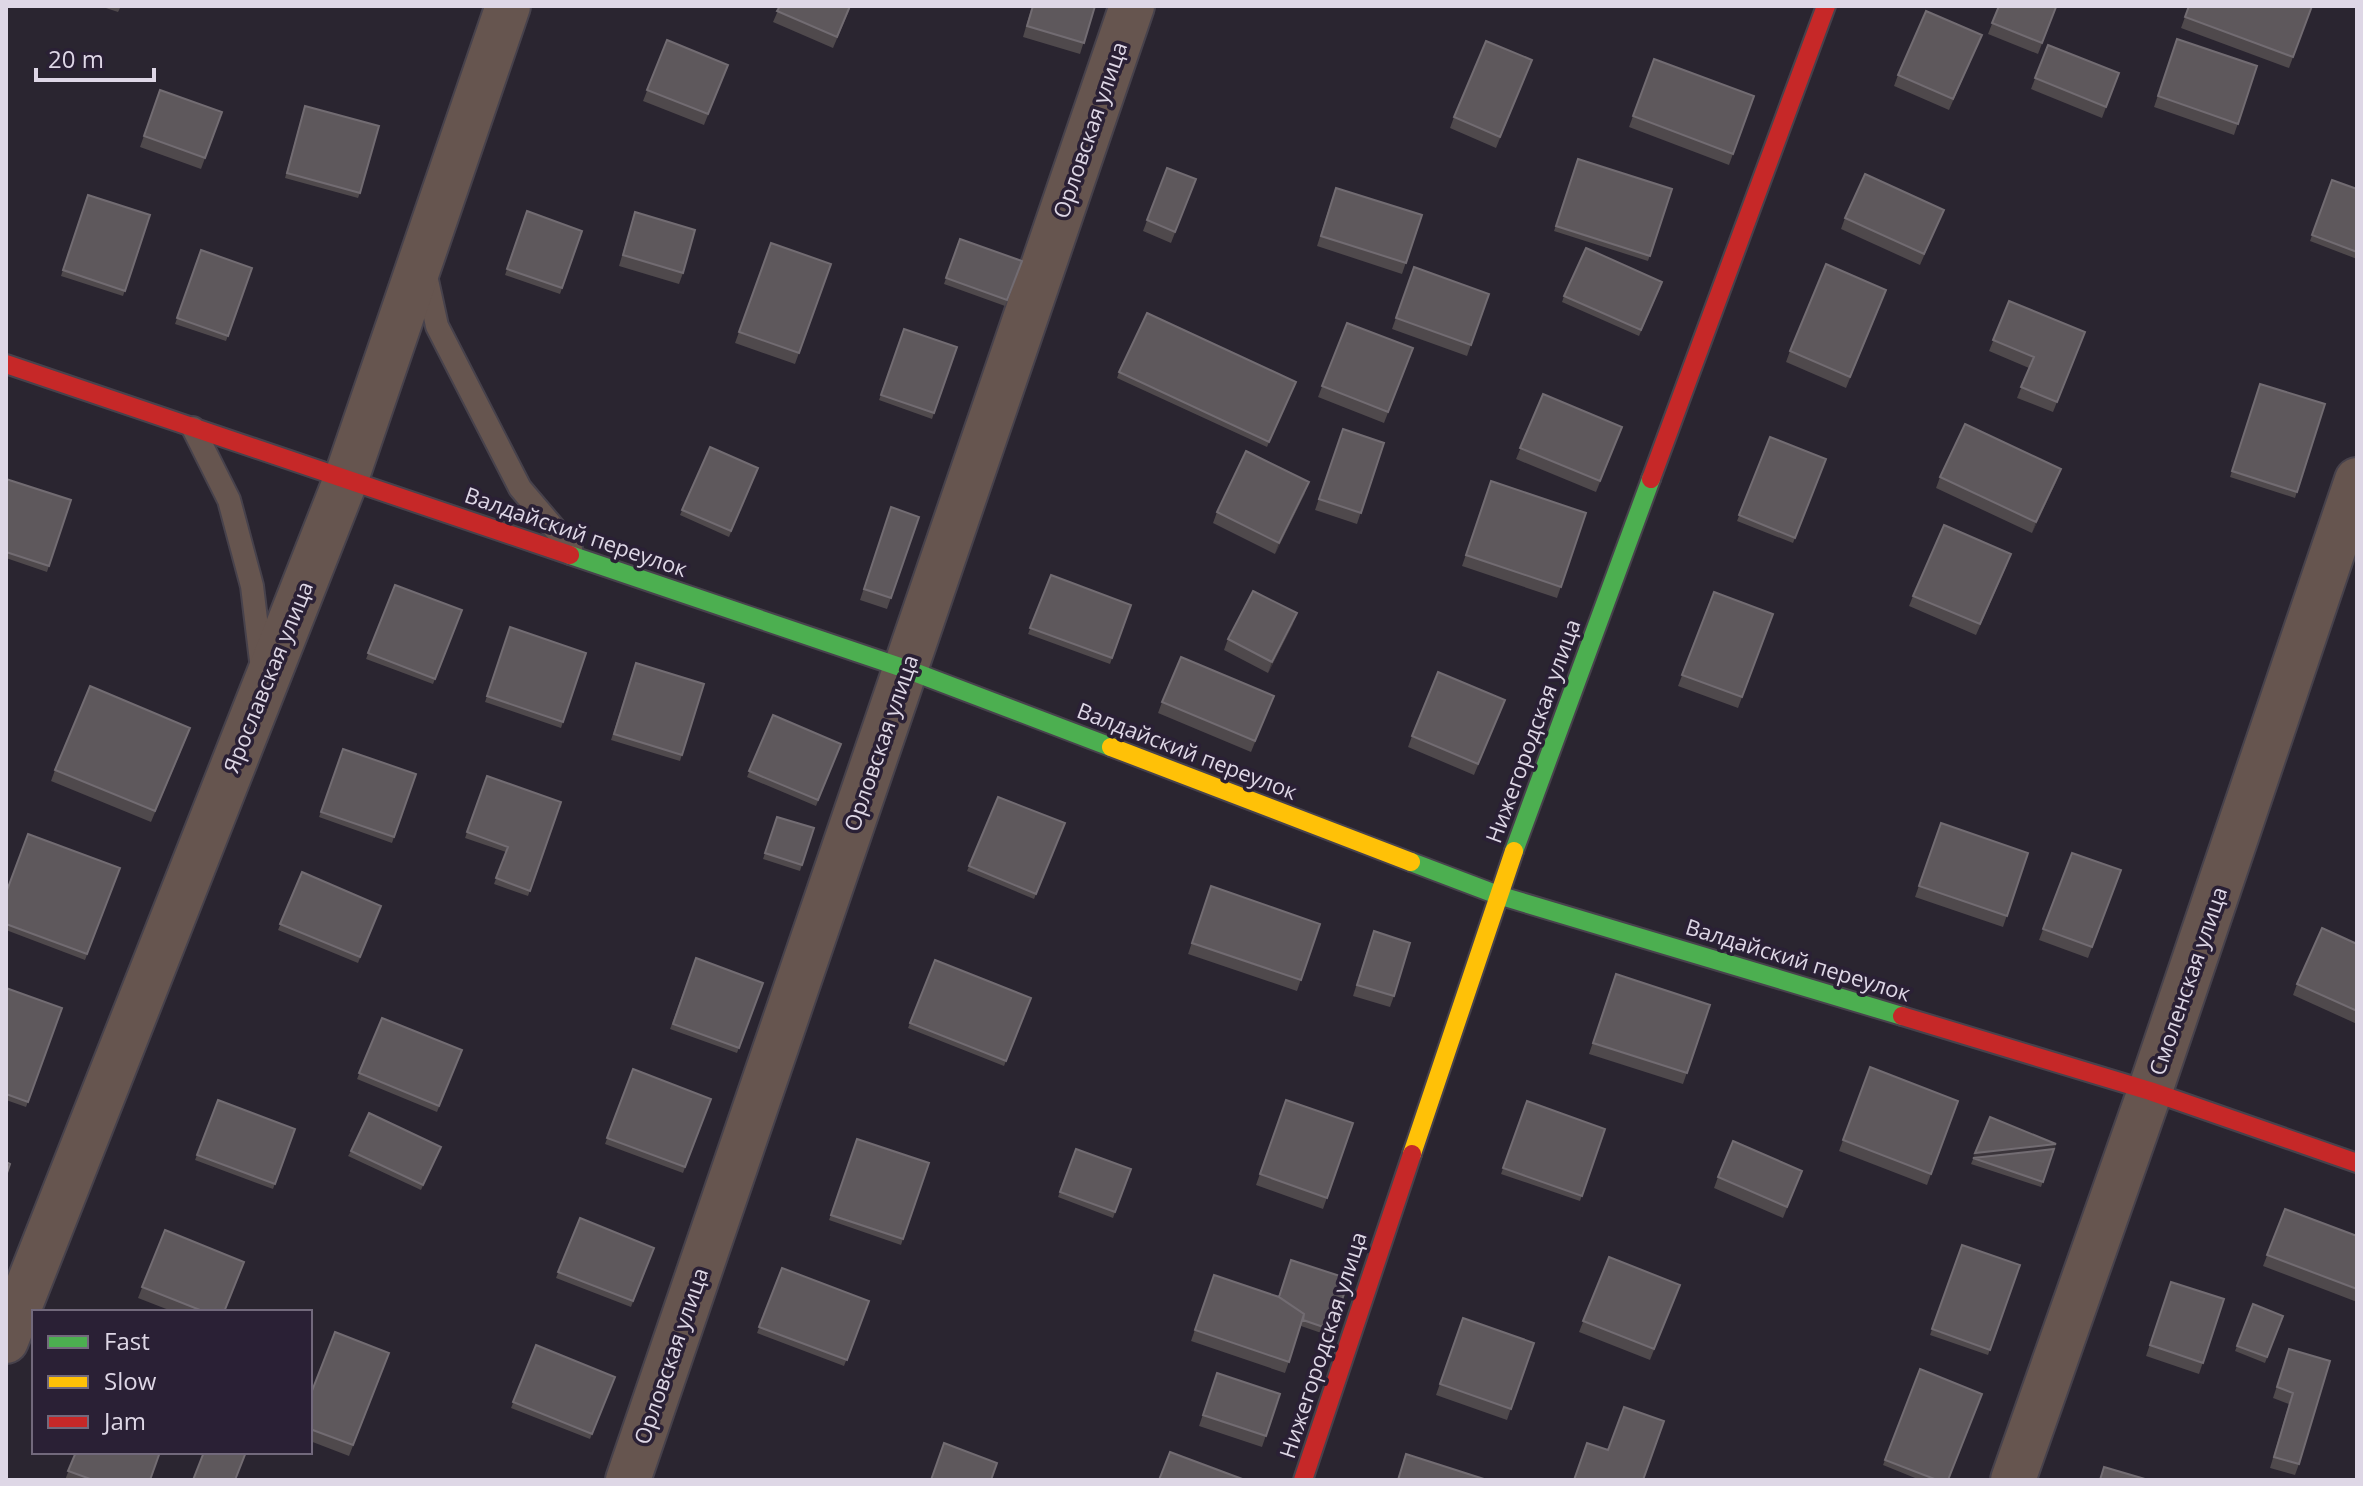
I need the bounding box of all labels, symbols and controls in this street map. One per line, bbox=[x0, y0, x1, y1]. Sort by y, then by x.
scale bar bbox=[36, 32, 154, 82]
street label: Орловская улица bbox=[1045, 37, 1133, 222]
text: 20 m bbox=[48, 42, 104, 75]
street label: Валдайский переулок bbox=[461, 479, 692, 583]
street label: Ярославская улица bbox=[215, 576, 319, 777]
street label: Нижегородская улица bbox=[1478, 614, 1587, 847]
street label: Орловская улица bbox=[836, 650, 924, 835]
street label: Валдайский переулок bbox=[1073, 694, 1302, 806]
street label: Смоленская улица bbox=[2141, 882, 2233, 1079]
street label: Валдайский переулок bbox=[1682, 911, 1915, 1008]
street label: Нижегородская улица bbox=[1271, 1228, 1373, 1462]
street label: Орловская улица bbox=[626, 1263, 714, 1448]
legend bbox=[32, 1310, 312, 1454]
text: Fast bbox=[104, 1324, 150, 1357]
text: Slow bbox=[104, 1364, 157, 1397]
text: Jam bbox=[102, 1404, 146, 1437]

